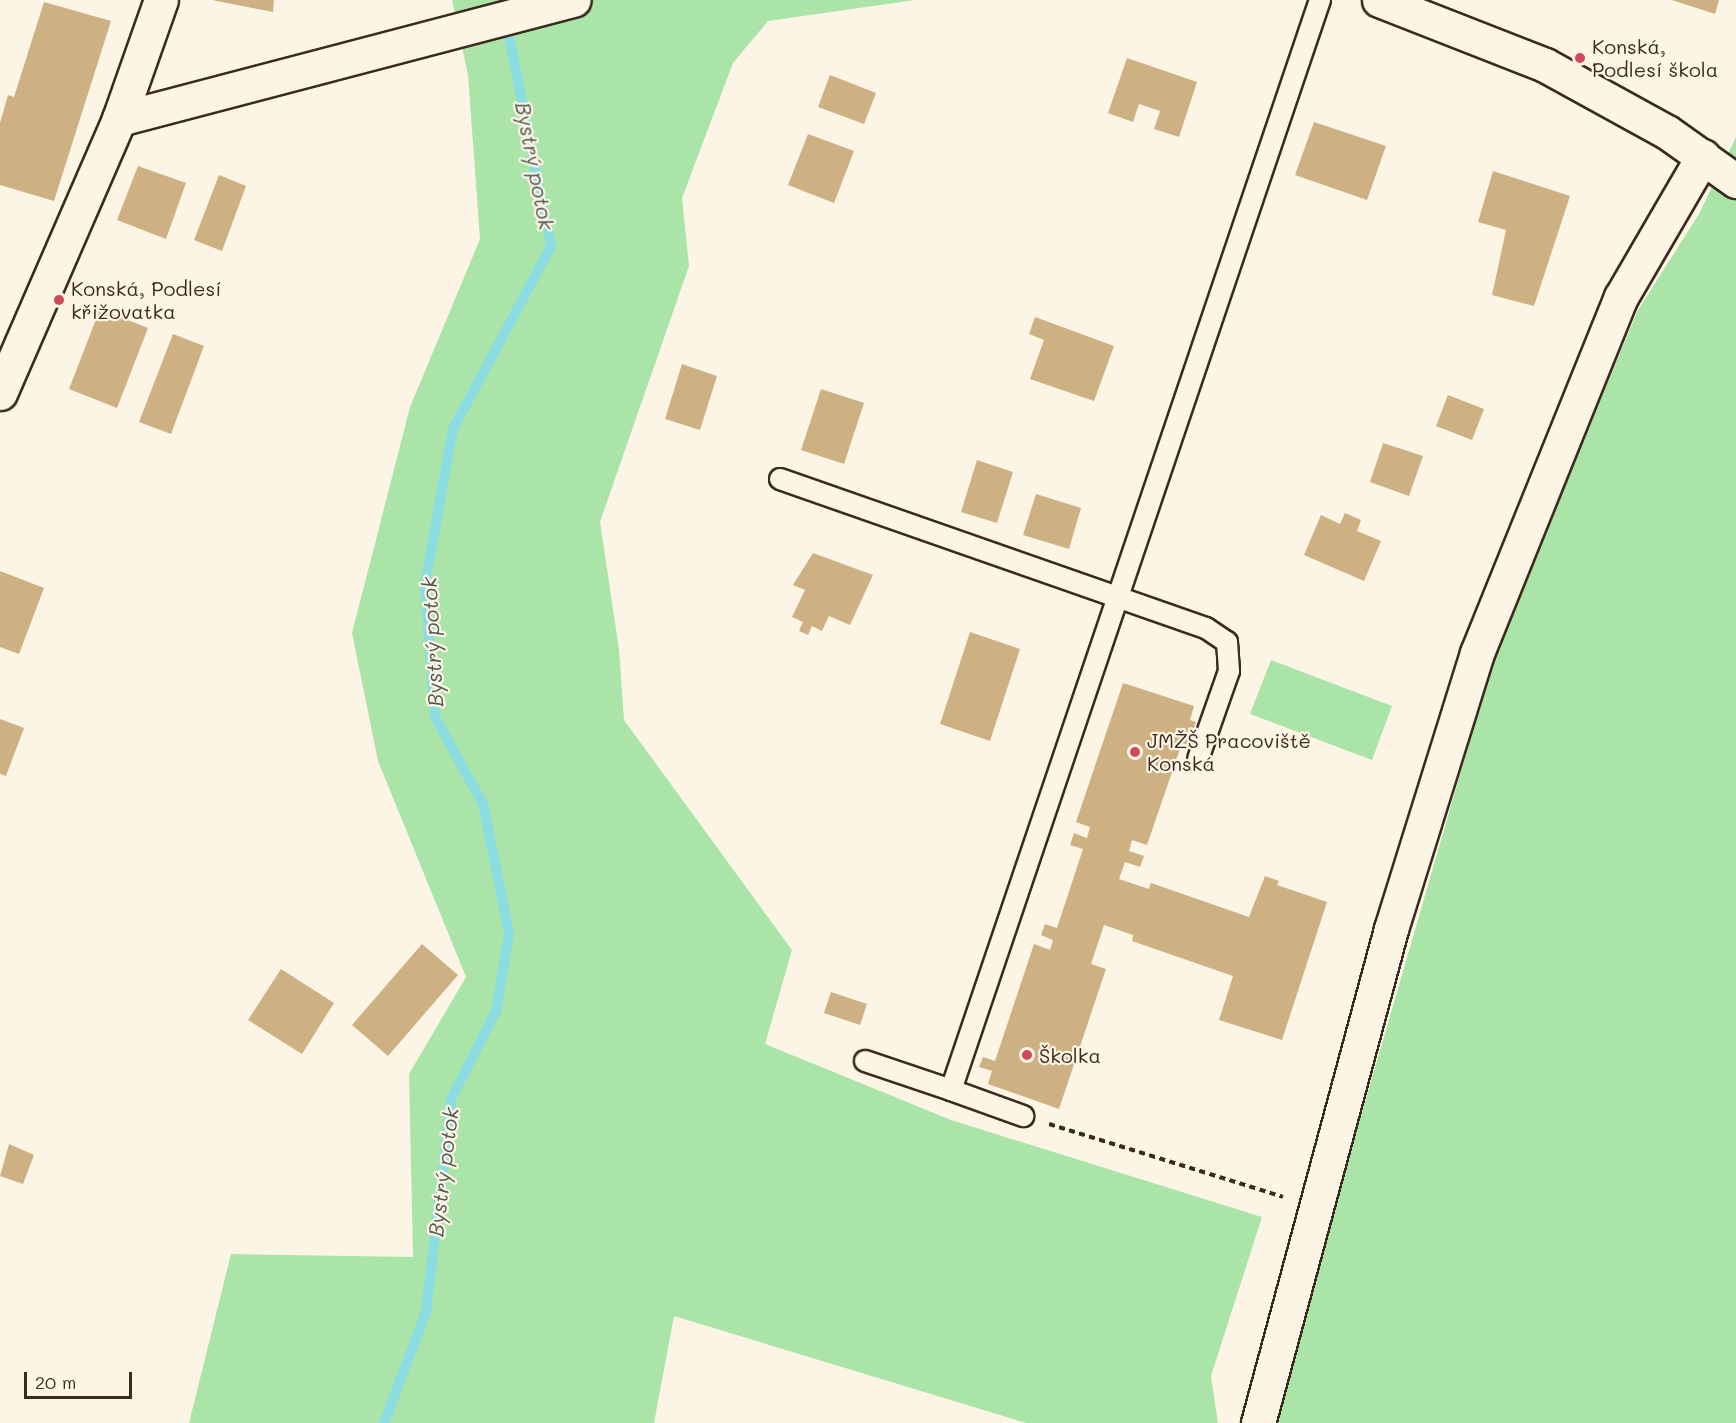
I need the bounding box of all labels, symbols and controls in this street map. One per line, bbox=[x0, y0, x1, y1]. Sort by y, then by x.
place label: Konská, Podlesí škola bbox=[1592, 34, 1718, 81]
marker: Konská, Podlesí škola bbox=[1573, 51, 1587, 65]
water label: Bystrý potok bbox=[510, 100, 560, 232]
place label: Konská, Podlesí křižovatka bbox=[71, 276, 221, 323]
marker: Konská, Podlesí křižovatka bbox=[52, 293, 66, 307]
water label: Bystrý potok bbox=[416, 576, 448, 708]
place label: JMŽŠ Pracoviště Konská bbox=[1147, 728, 1311, 775]
marker: JMŽŠ Pracoviště Konská bbox=[1128, 745, 1142, 759]
place label: Školka bbox=[1039, 1043, 1101, 1067]
marker: Školka bbox=[1020, 1048, 1034, 1062]
water label: Bystrý potok bbox=[423, 1106, 463, 1238]
scale bar bbox=[27, 1360, 135, 1398]
text: 20 m bbox=[35, 1370, 76, 1394]

